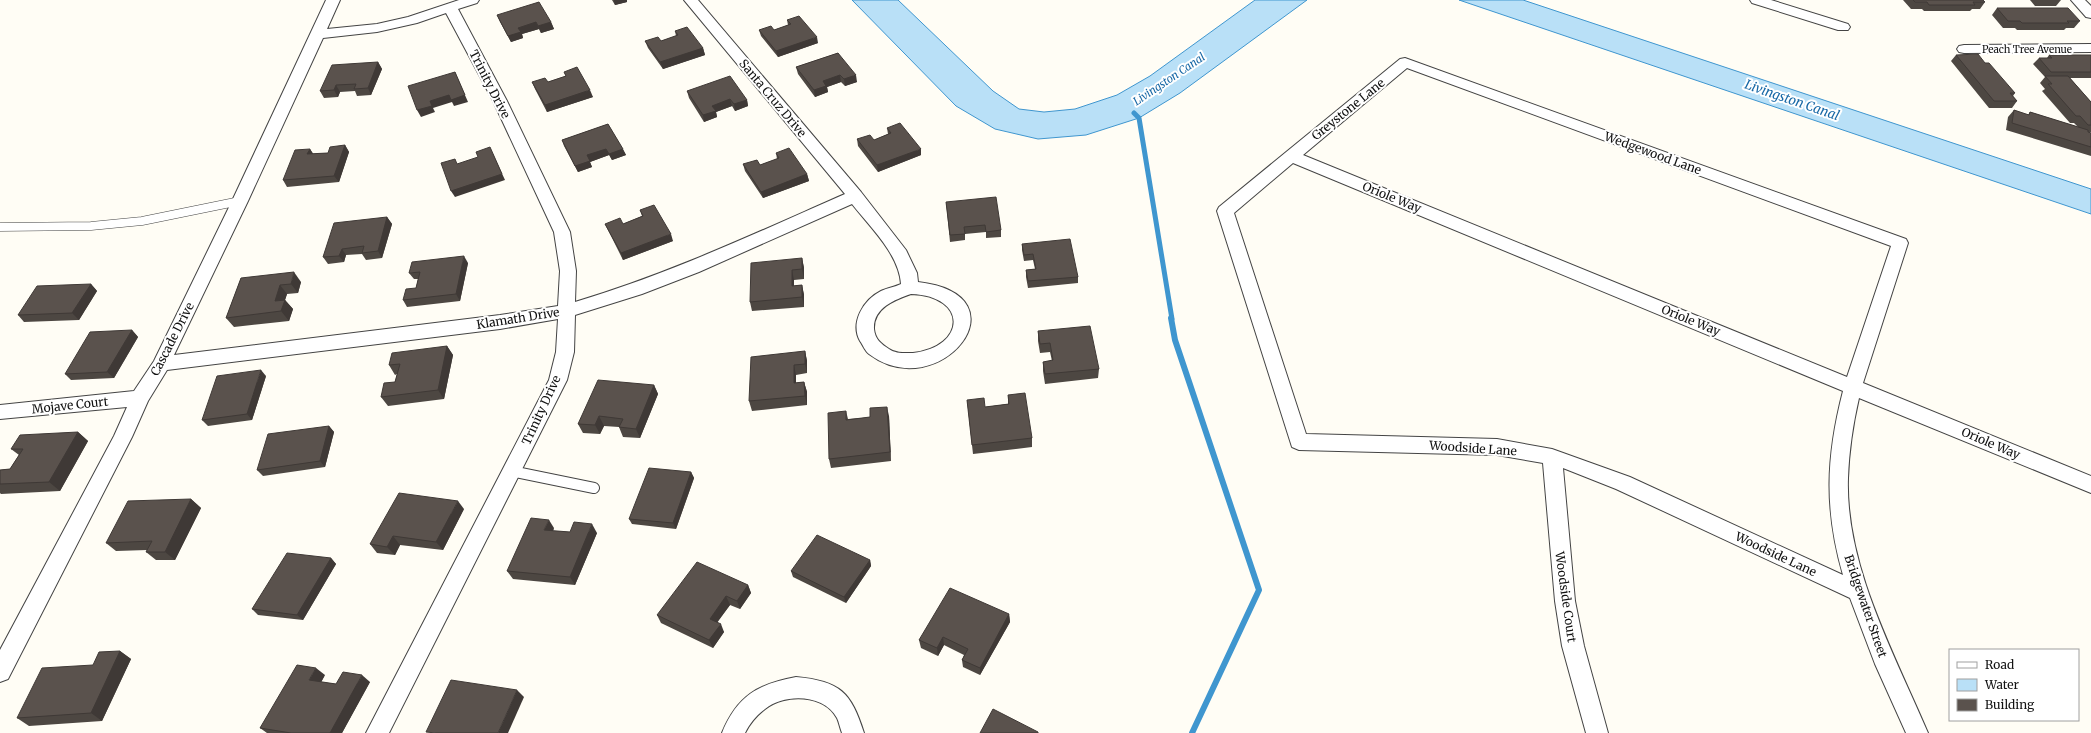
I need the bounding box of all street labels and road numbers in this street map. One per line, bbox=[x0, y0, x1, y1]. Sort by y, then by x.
street label: Peach Tree Avenue bbox=[1982, 43, 2072, 56]
street label: Trinity Drive bbox=[466, 47, 514, 121]
street label: Santa Cruz Drive bbox=[736, 56, 810, 140]
street label: Greystone Lane bbox=[1308, 75, 1388, 143]
street label: Wedgewood Lane bbox=[1602, 128, 1703, 177]
street label: Oriole Way bbox=[1360, 178, 1424, 216]
street label: Cascade Drive bbox=[147, 300, 197, 378]
street label: Oriole Way bbox=[1659, 301, 1723, 339]
street label: Klamath Drive bbox=[475, 304, 561, 332]
street label: Trinity Drive bbox=[518, 373, 564, 447]
street label: Mojave Court bbox=[31, 394, 109, 416]
street label: Oriole Way bbox=[1959, 424, 2023, 462]
street label: Woodside Lane bbox=[1428, 437, 1517, 459]
street label: Woodside Lane bbox=[1732, 528, 1819, 579]
street label: Woodside Court bbox=[1552, 550, 1580, 644]
street label: Bridgewater Street bbox=[1841, 553, 1891, 660]

